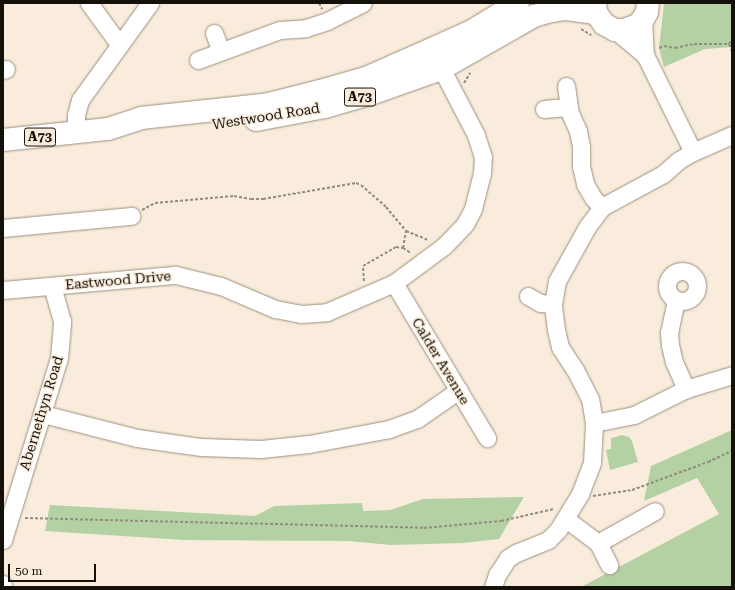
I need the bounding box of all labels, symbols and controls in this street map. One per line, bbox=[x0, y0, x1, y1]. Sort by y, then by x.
road number: A73 bbox=[344, 86, 376, 108]
street label: Westwood Road bbox=[211, 99, 321, 133]
road number: A73 bbox=[24, 126, 56, 148]
street label: Eastwood Drive bbox=[64, 267, 172, 293]
street label: Calder Avenue bbox=[409, 315, 473, 407]
street label: Abernethyn Road bbox=[16, 354, 66, 472]
scale bar bbox=[10, 556, 98, 582]
text: 50 m bbox=[15, 564, 42, 578]

